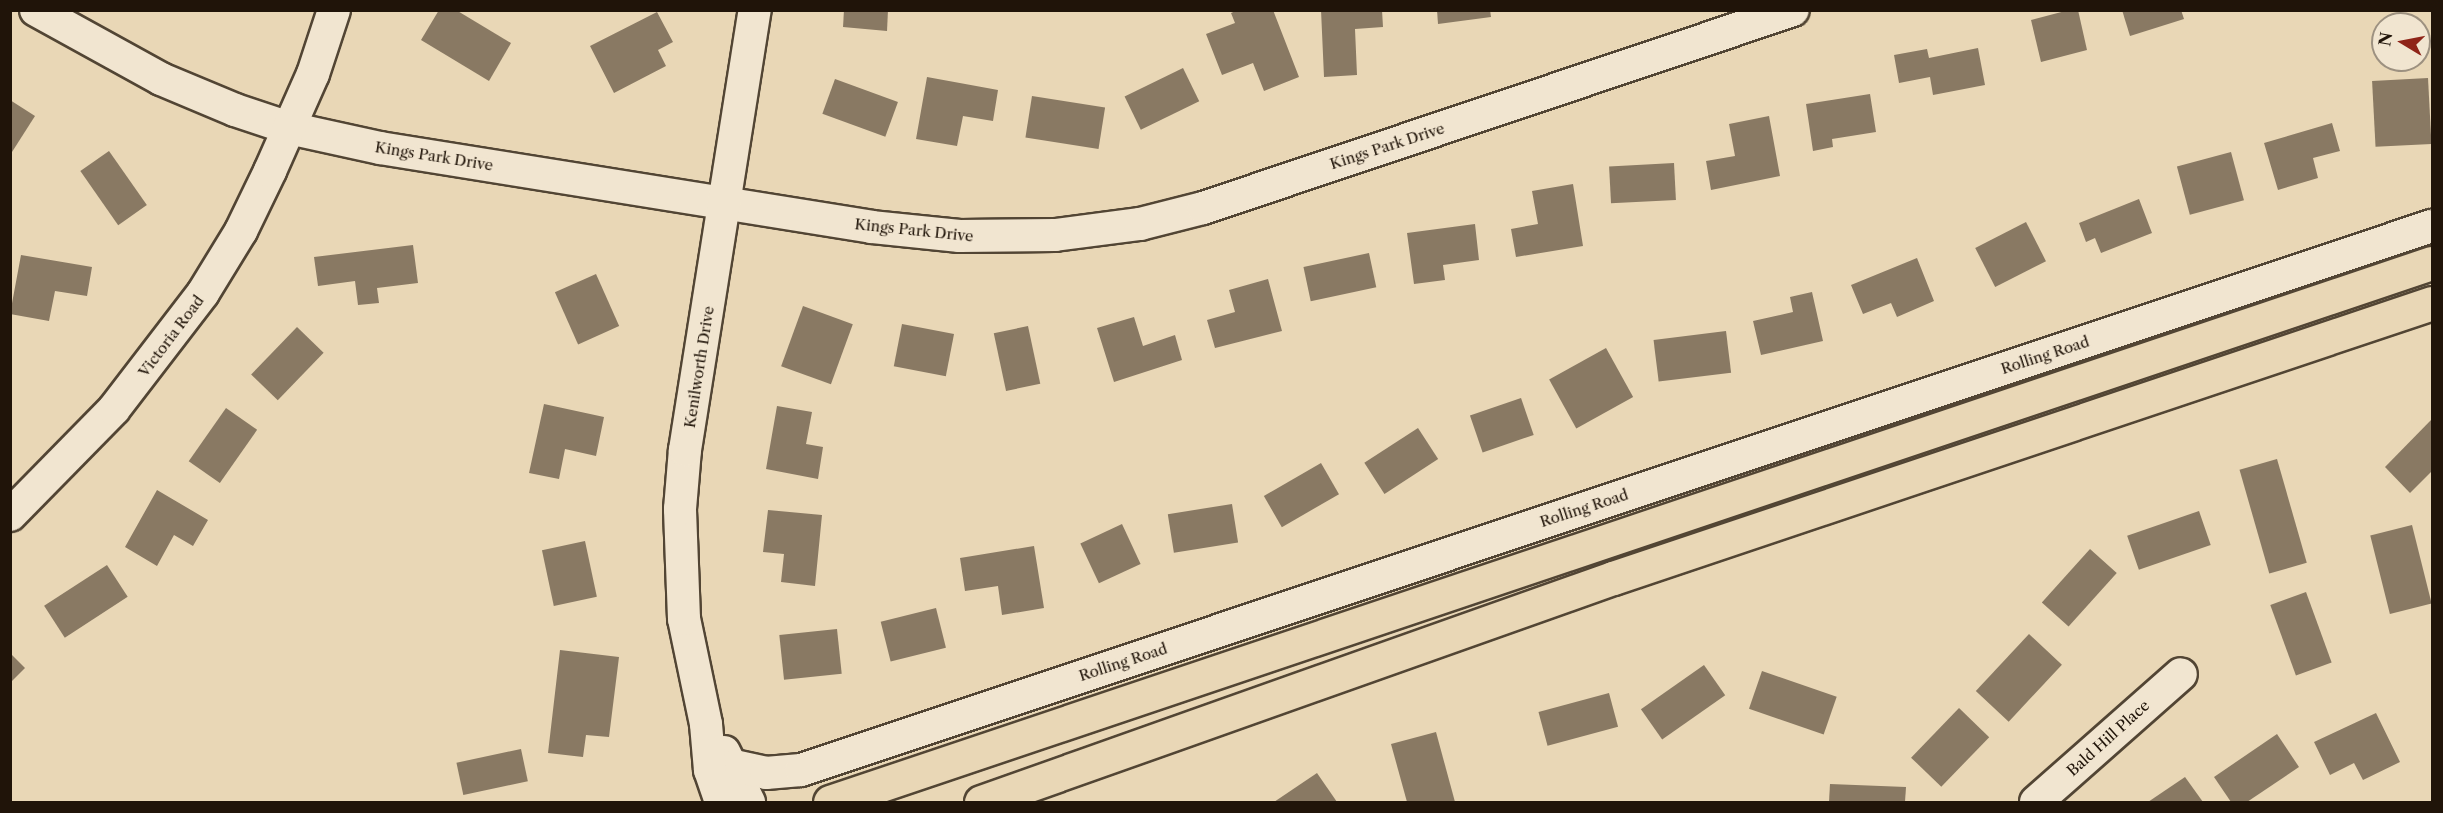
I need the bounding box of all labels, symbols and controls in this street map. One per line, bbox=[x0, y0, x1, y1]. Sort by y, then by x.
north arrow bbox=[2371, 12, 2431, 72]
text: N bbox=[2374, 31, 2396, 48]
street label: Kings Park Drive bbox=[1327, 119, 1447, 173]
street label: Kings Park Drive bbox=[374, 138, 494, 174]
street label: Kings Park Drive bbox=[854, 215, 974, 245]
street label: Victoria Road bbox=[134, 292, 208, 380]
street label: Kenilworth Drive bbox=[680, 305, 718, 429]
street label: Rolling Road bbox=[1999, 332, 2091, 378]
street label: Rolling Road bbox=[1538, 485, 1630, 531]
street label: Rolling Road bbox=[1077, 639, 1169, 685]
street label: Bald Hill Place bbox=[2063, 696, 2153, 780]

